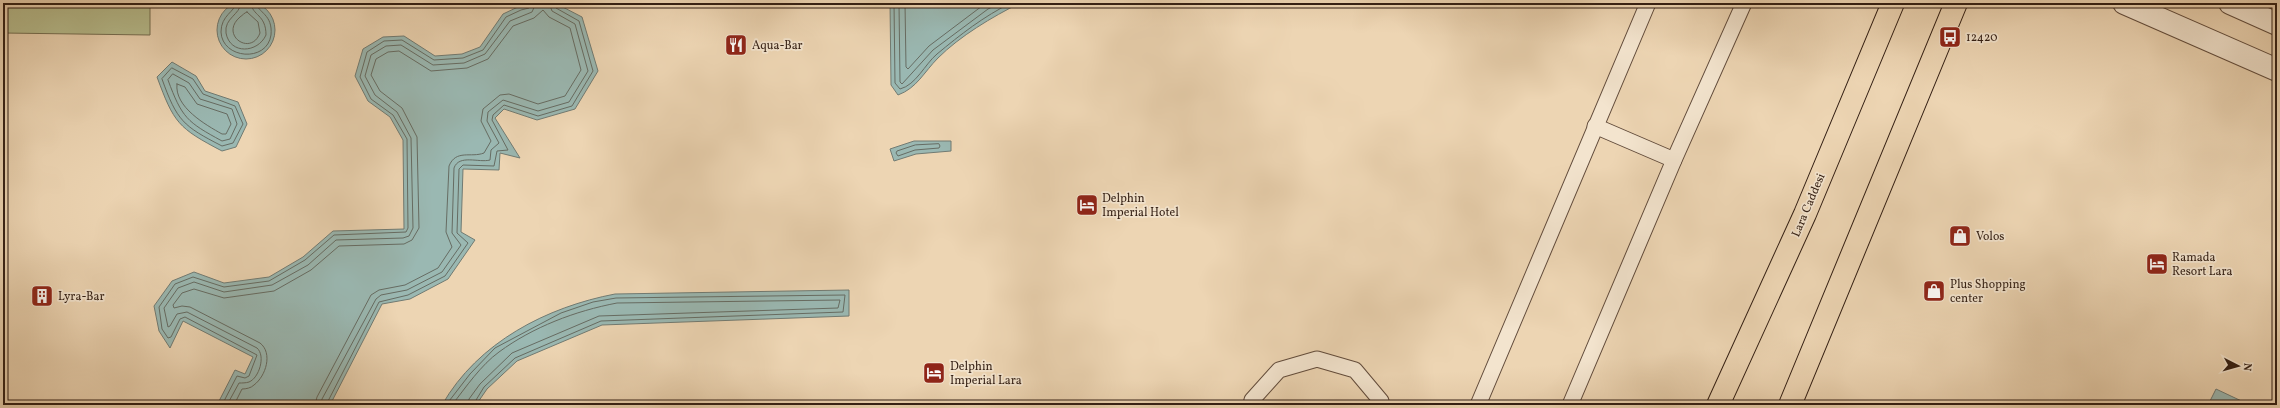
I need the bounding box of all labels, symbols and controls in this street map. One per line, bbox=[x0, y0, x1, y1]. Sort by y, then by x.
bus stop icon: 12420 bbox=[1937, 24, 1963, 50]
place label: 12420 bbox=[1966, 30, 1997, 46]
restaurant icon: Aqua-Bar bbox=[723, 32, 749, 58]
place label: Aqua-Bar bbox=[752, 38, 803, 54]
street label: Lara Caddesi bbox=[1788, 171, 1830, 240]
place label: Delphin Imperial Hotel bbox=[1102, 191, 1179, 221]
hotel icon: Delphin Imperial Hotel bbox=[1074, 192, 1100, 218]
shop icon: Volos bbox=[1947, 223, 1973, 249]
place label: Volos bbox=[1976, 229, 2004, 245]
place label: Ramada Resort Lara bbox=[2172, 250, 2233, 280]
hotel icon: Ramada Resort Lara bbox=[2144, 251, 2170, 277]
place label: Plus Shopping center bbox=[1950, 277, 2026, 307]
shop icon: Plus Shopping center bbox=[1921, 278, 1947, 304]
building icon: Lyra-Bar bbox=[29, 283, 55, 309]
place label: Lyra-Bar bbox=[58, 289, 105, 305]
north arrow bbox=[2218, 346, 2258, 386]
place label: Delphin Imperial Lara bbox=[950, 359, 1022, 389]
hotel icon: Delphin Imperial Lara bbox=[921, 360, 947, 386]
text: N bbox=[2239, 362, 2254, 372]

